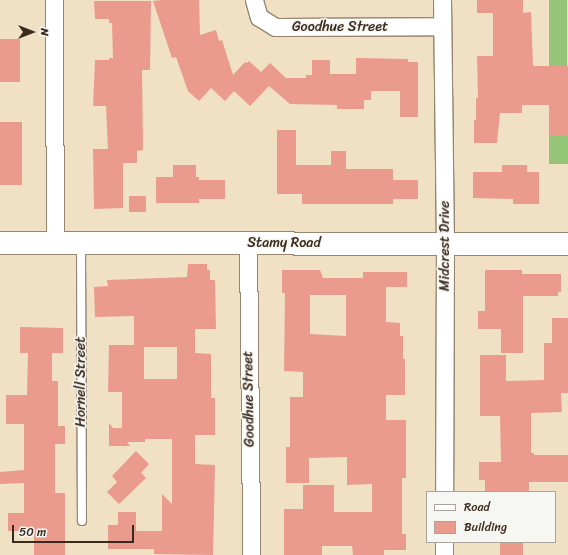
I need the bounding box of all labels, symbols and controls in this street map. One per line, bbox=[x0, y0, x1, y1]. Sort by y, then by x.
north arrow bbox=[12, 12, 52, 52]
street label: Goodhue Street bbox=[292, 19, 388, 35]
text: N bbox=[35, 28, 54, 36]
street label: Midcrest Drive bbox=[437, 201, 453, 291]
street label: Stamy Road bbox=[247, 235, 321, 251]
street label: Hornell Street bbox=[73, 337, 89, 427]
street label: Goodhue Street bbox=[240, 351, 258, 447]
legend bbox=[426, 491, 556, 543]
text: Road bbox=[464, 496, 490, 518]
text: Building bbox=[464, 516, 507, 538]
scale bar bbox=[14, 517, 136, 543]
text: 50 m bbox=[19, 521, 46, 543]

